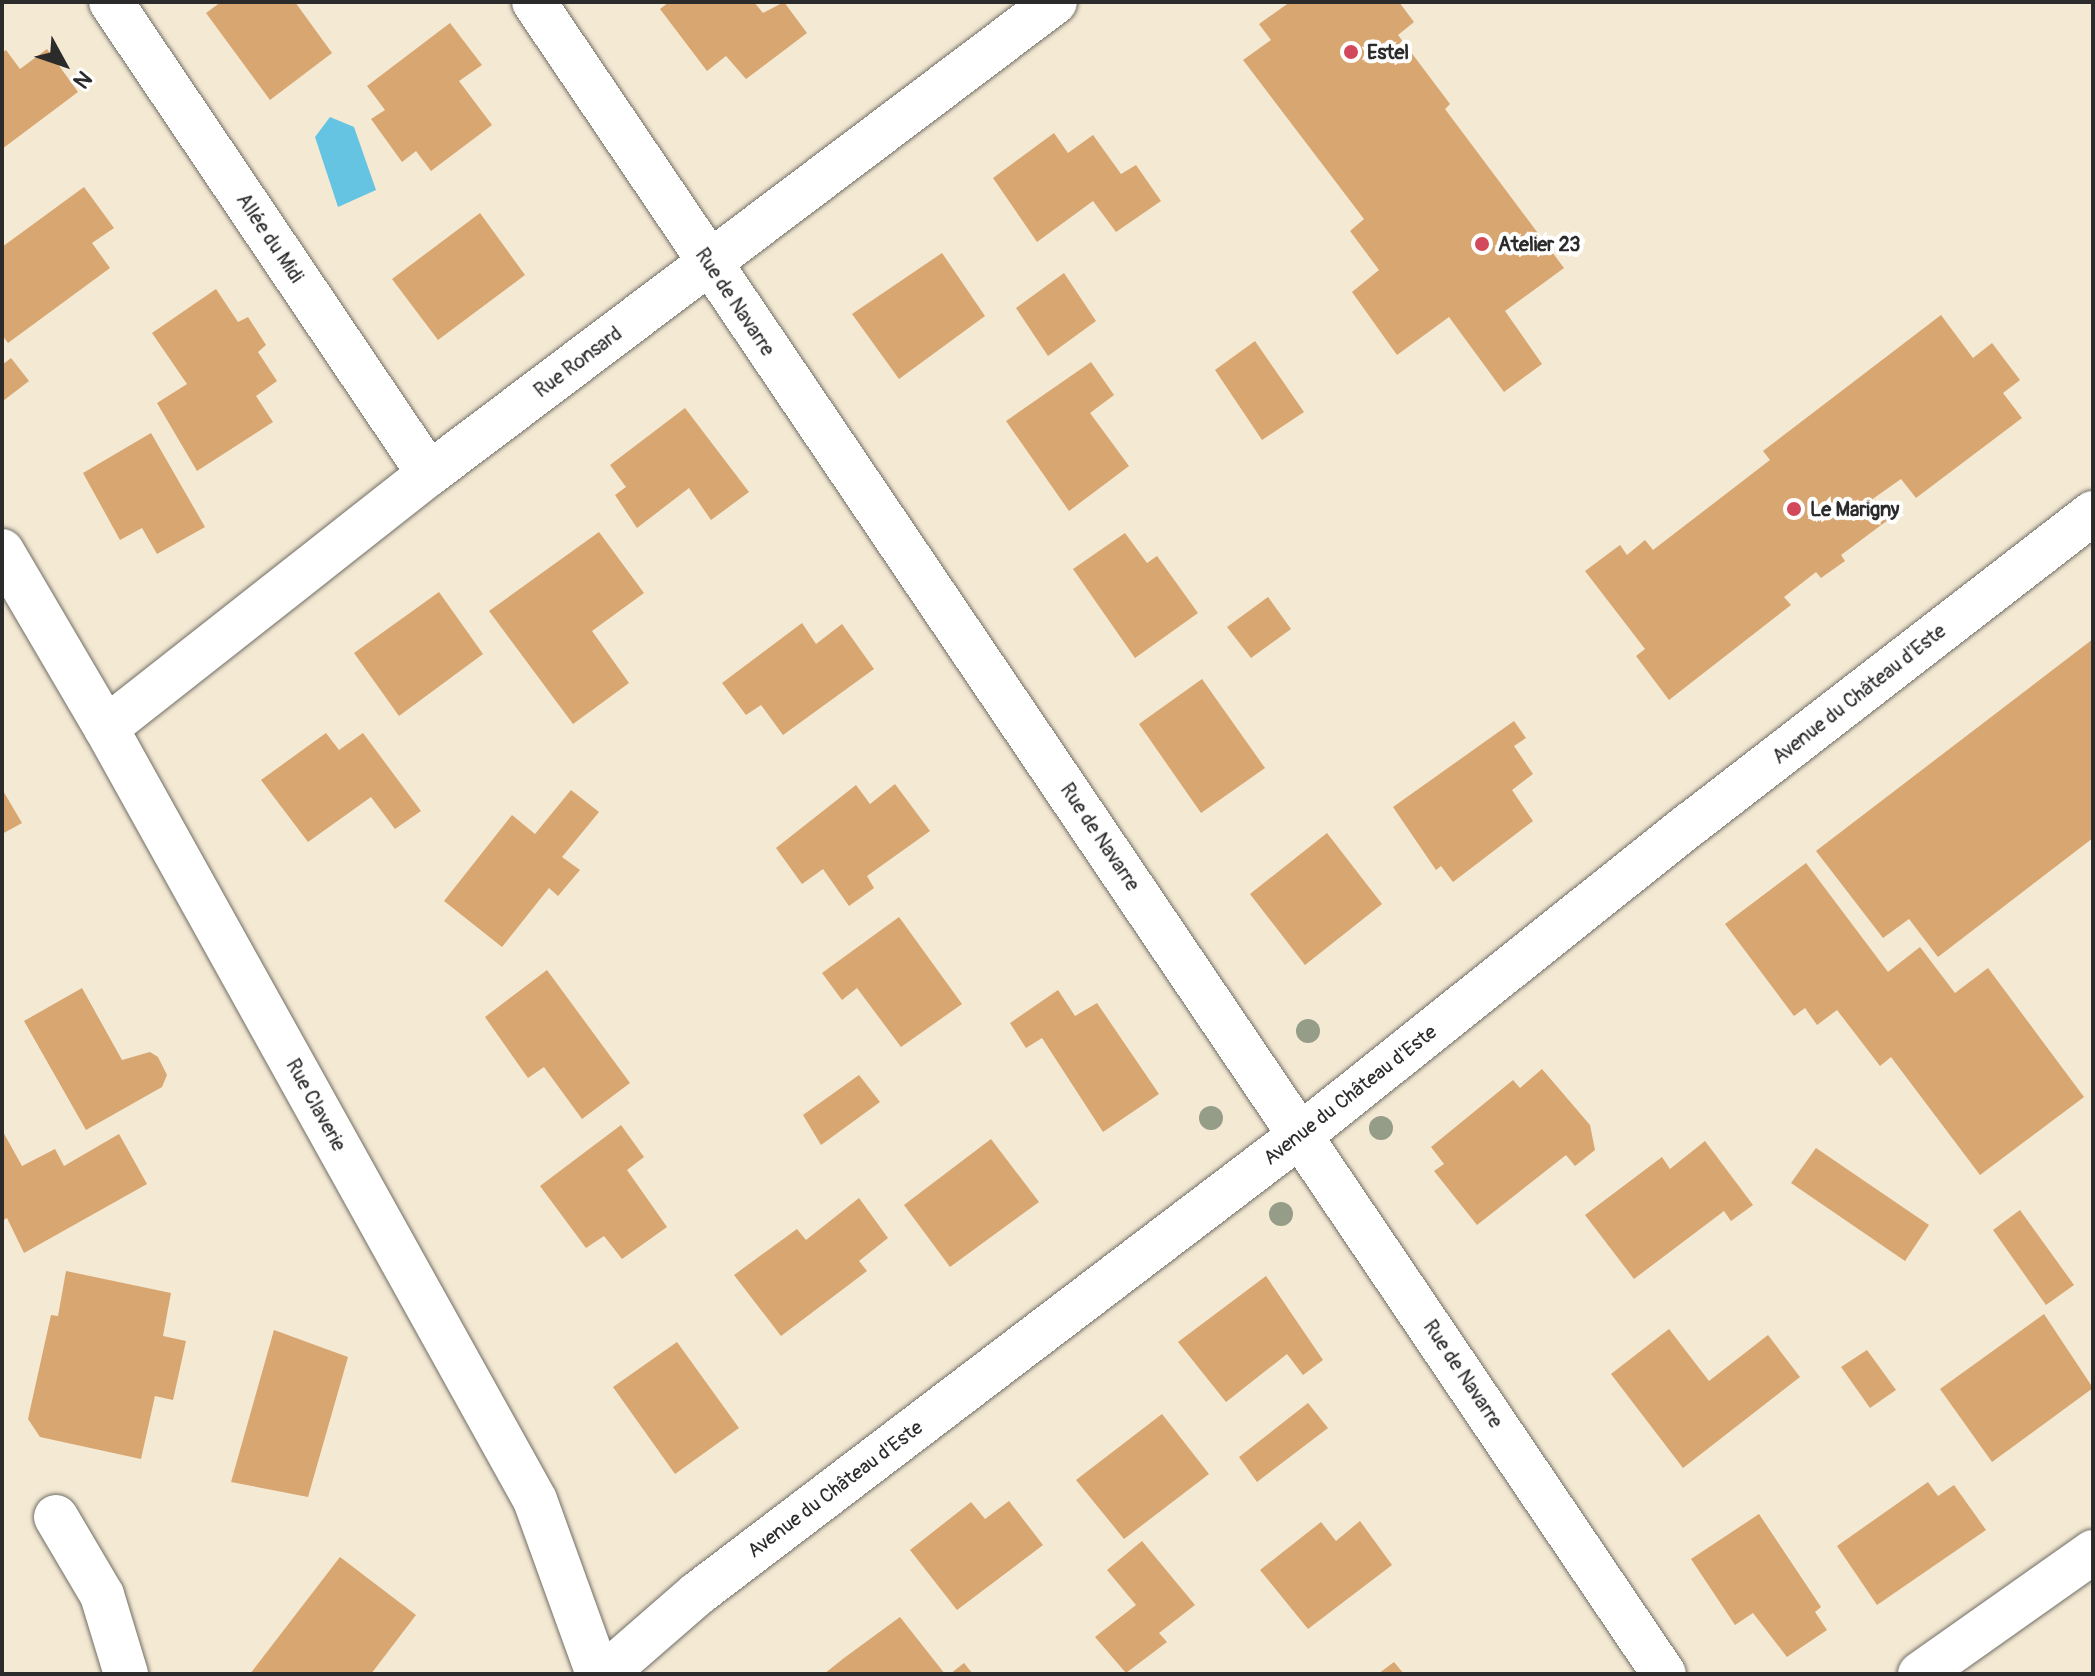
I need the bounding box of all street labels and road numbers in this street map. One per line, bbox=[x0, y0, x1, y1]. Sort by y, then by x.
street label: Allée du Midi bbox=[231, 189, 309, 287]
street label: Rue de Navarre bbox=[690, 244, 780, 360]
street label: Rue Ronsard bbox=[529, 321, 627, 403]
street label: Avenue du Château d'Este bbox=[1768, 619, 1950, 769]
street label: Rue de Navarre bbox=[1055, 779, 1145, 895]
street label: Avenue du Château d'Este bbox=[1259, 1020, 1441, 1170]
street label: Rue Claverie bbox=[281, 1055, 351, 1155]
street label: Rue de Navarre bbox=[1418, 1316, 1508, 1432]
street label: Avenue du Château d'Este bbox=[743, 1415, 927, 1563]

